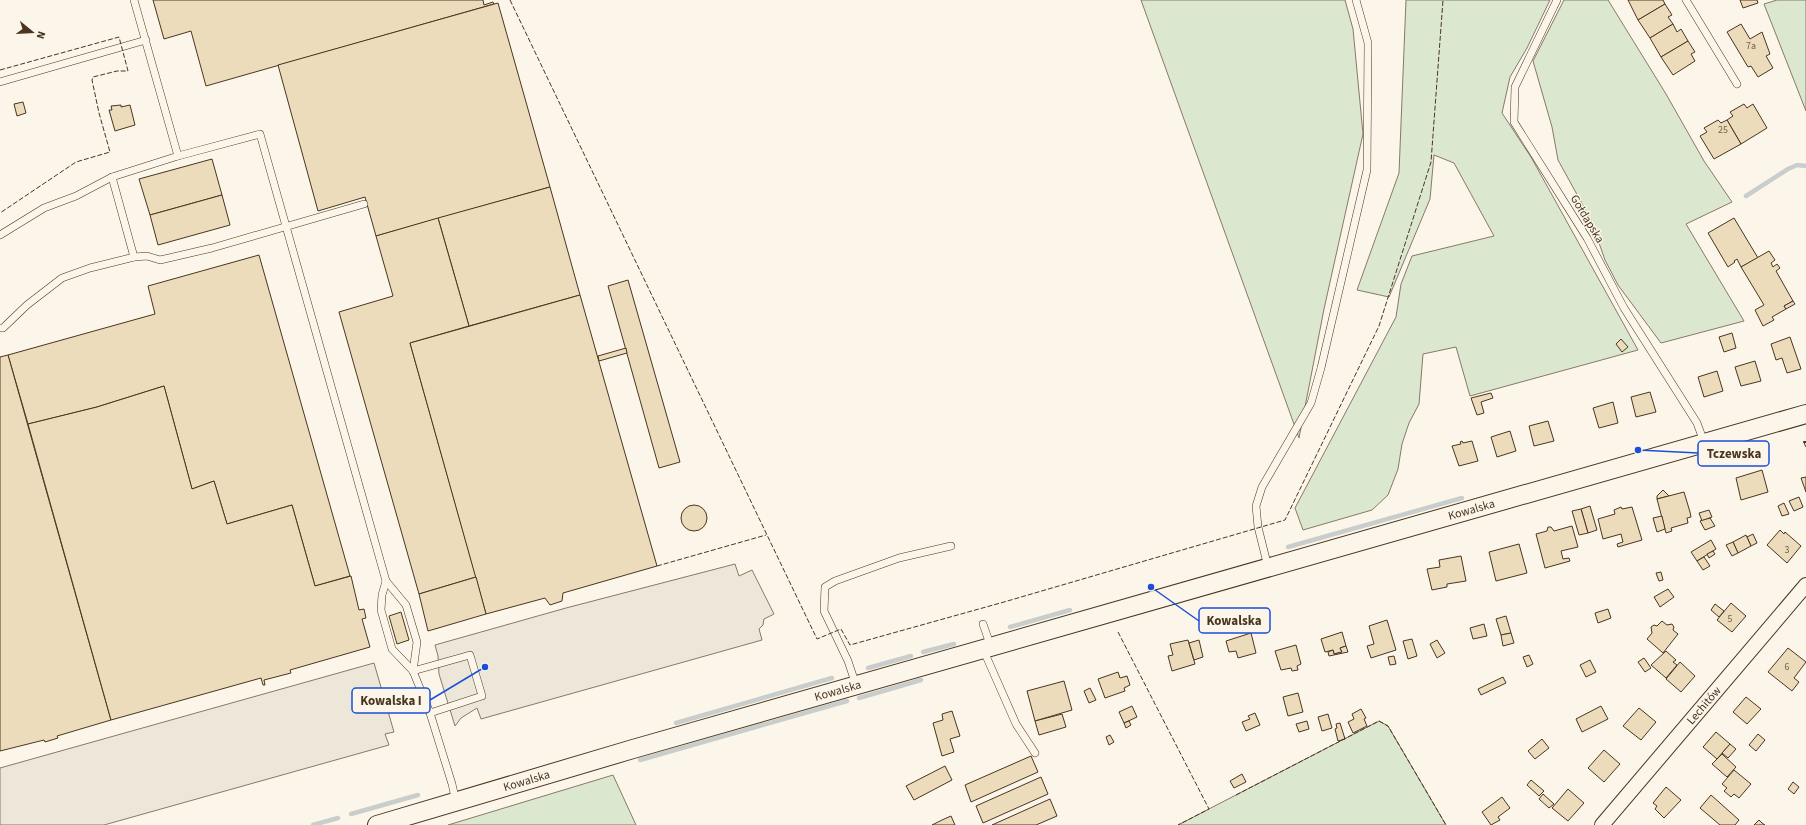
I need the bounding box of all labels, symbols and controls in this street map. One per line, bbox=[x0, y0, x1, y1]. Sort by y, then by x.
north arrow bbox=[12, 12, 52, 52]
text: N bbox=[33, 29, 49, 41]
house number: 7a bbox=[1746, 39, 1756, 53]
house number: 25 bbox=[1718, 123, 1728, 137]
street label: Gołdapska bbox=[1566, 192, 1608, 246]
callout: Tczewska bbox=[1698, 441, 1769, 466]
text: Tczewska bbox=[1707, 445, 1761, 463]
street label: Kowalska bbox=[1446, 495, 1497, 524]
house number: 3 bbox=[1785, 543, 1790, 557]
callout: Kowalska bbox=[1199, 608, 1270, 633]
text: Kowalska bbox=[1206, 612, 1262, 630]
house number: 5 bbox=[1728, 612, 1733, 626]
house number: 6 bbox=[1785, 660, 1790, 674]
street label: Kowalska bbox=[812, 676, 863, 705]
street label: Lechitów bbox=[1682, 682, 1725, 728]
callout: Kowalska I bbox=[352, 688, 430, 713]
text: Kowalska I bbox=[360, 692, 422, 710]
street label: Kowalska bbox=[501, 766, 552, 796]

